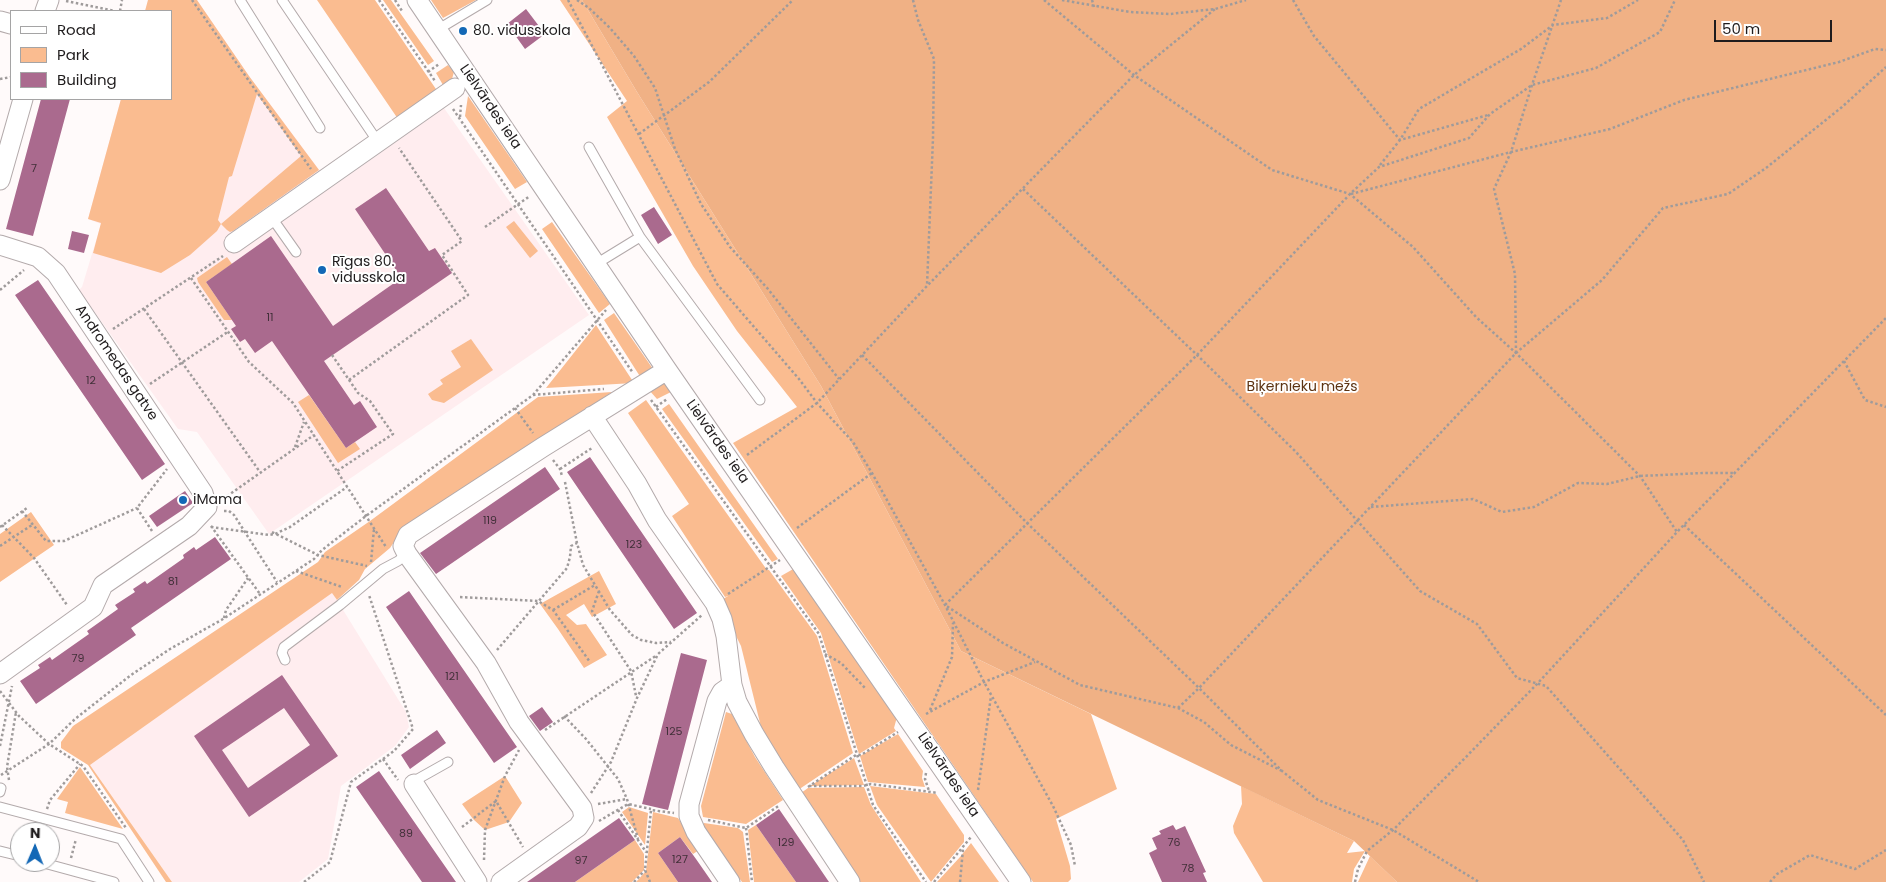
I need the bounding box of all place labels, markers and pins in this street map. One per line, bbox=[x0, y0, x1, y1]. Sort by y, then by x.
place label: 80. vidusskola bbox=[473, 23, 571, 39]
marker: 80. vidusskola bbox=[457, 25, 469, 37]
place label: Rīgas 80. vidusskola bbox=[332, 254, 405, 286]
marker: Rīgas 80. vidusskola bbox=[316, 264, 328, 276]
place label: iMama bbox=[193, 492, 242, 508]
marker: iMama bbox=[177, 494, 189, 506]

